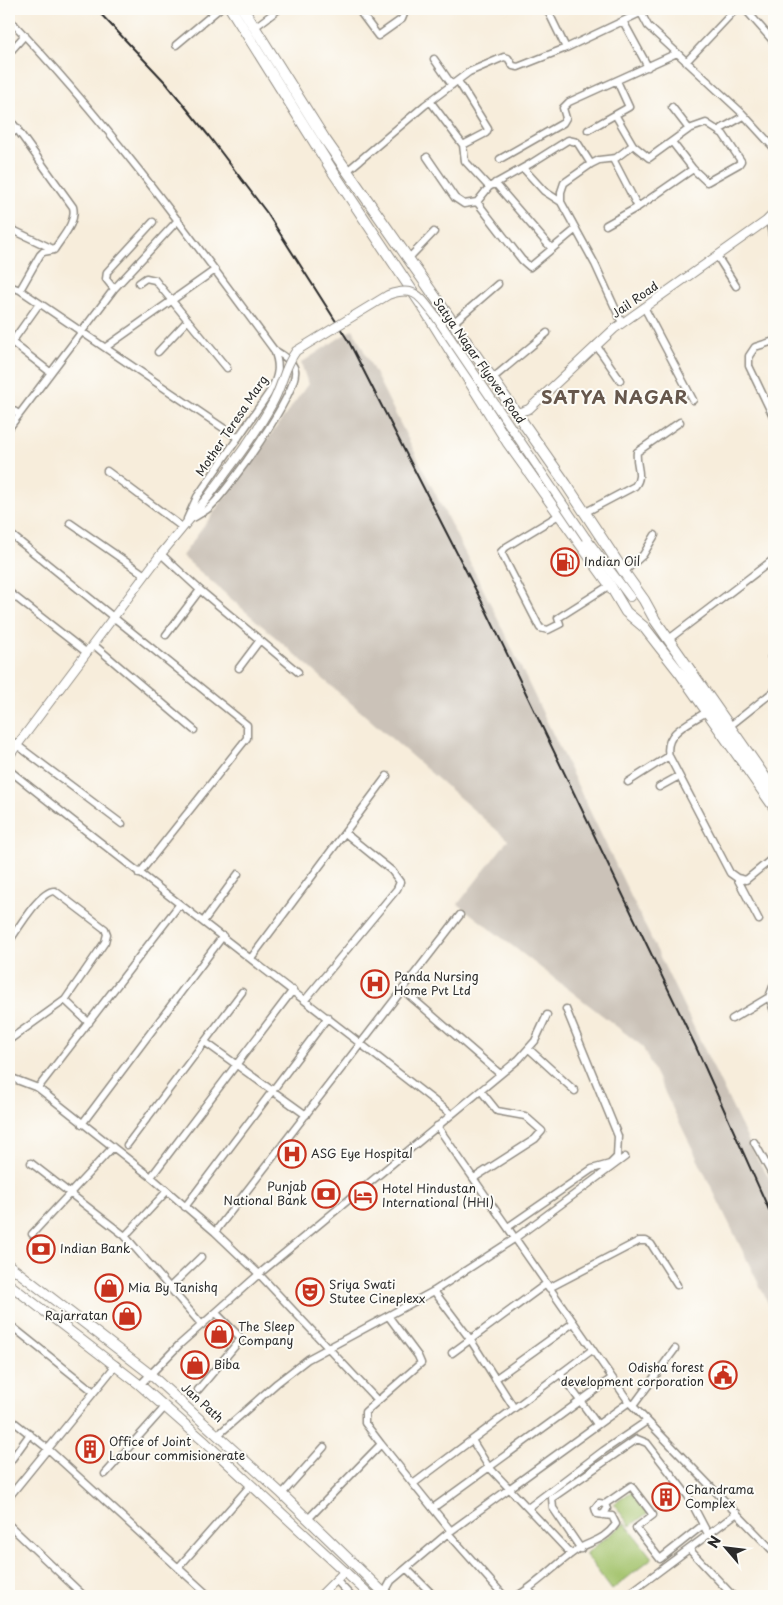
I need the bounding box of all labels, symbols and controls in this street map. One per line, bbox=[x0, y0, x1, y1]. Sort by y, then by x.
street label: Jail Road bbox=[607, 276, 661, 322]
street label: Satya Nagar Flyover Road bbox=[429, 294, 530, 427]
street label: Mother Teresa Marg bbox=[191, 371, 272, 479]
district label: SATYA NAGAR bbox=[541, 383, 689, 410]
fuel station icon: Indian Oil bbox=[550, 547, 580, 577]
place label: Indian Oil bbox=[584, 552, 640, 570]
place label: Panda Nursing Home Pvt Ltd bbox=[394, 967, 479, 999]
hospital icon: Panda Nursing Home Pvt Ltd bbox=[360, 969, 390, 999]
hospital icon: ASG Eye Hospital bbox=[277, 1139, 307, 1169]
place label: ASG Eye Hospital bbox=[311, 1144, 413, 1162]
place label: Punjab National Bank bbox=[224, 1177, 307, 1209]
bank icon: Punjab National Bank bbox=[311, 1179, 341, 1209]
place label: Hotel Hindustan International (HHI) bbox=[382, 1179, 494, 1211]
hotel icon: Hotel Hindustan International (HHI) bbox=[348, 1181, 378, 1211]
bank icon: Indian Bank bbox=[26, 1234, 56, 1264]
place label: Indian Bank bbox=[60, 1239, 130, 1257]
shop icon: Mia By Tanishq bbox=[94, 1273, 124, 1303]
place label: Sriya Swati Stutee Cineplexx bbox=[329, 1275, 426, 1307]
theatre icon: Sriya Swati Stutee Cineplexx bbox=[295, 1277, 325, 1307]
place label: Mia By Tanishq bbox=[128, 1278, 218, 1296]
shop icon: Rajarratan bbox=[112, 1301, 142, 1331]
place label: Rajarratan bbox=[45, 1306, 108, 1324]
place label: The Sleep Company bbox=[238, 1317, 295, 1349]
shop icon: The Sleep Company bbox=[204, 1319, 234, 1349]
shop icon: Biba bbox=[180, 1350, 210, 1380]
place label: Biba bbox=[214, 1355, 240, 1373]
place label: Odisha forest development corporation bbox=[561, 1358, 704, 1390]
public building icon: Odisha forest development corporation bbox=[708, 1360, 738, 1390]
street label: Jan Path bbox=[178, 1378, 228, 1426]
place label: Office of Joint Labour commisionerate bbox=[109, 1432, 245, 1464]
building icon: Office of Joint Labour commisionerate bbox=[75, 1434, 105, 1464]
place label: Chandrama Complex bbox=[685, 1480, 754, 1512]
building icon: Chandrama Complex bbox=[651, 1482, 681, 1512]
north arrow bbox=[700, 1522, 750, 1572]
text: N bbox=[702, 1532, 726, 1551]

